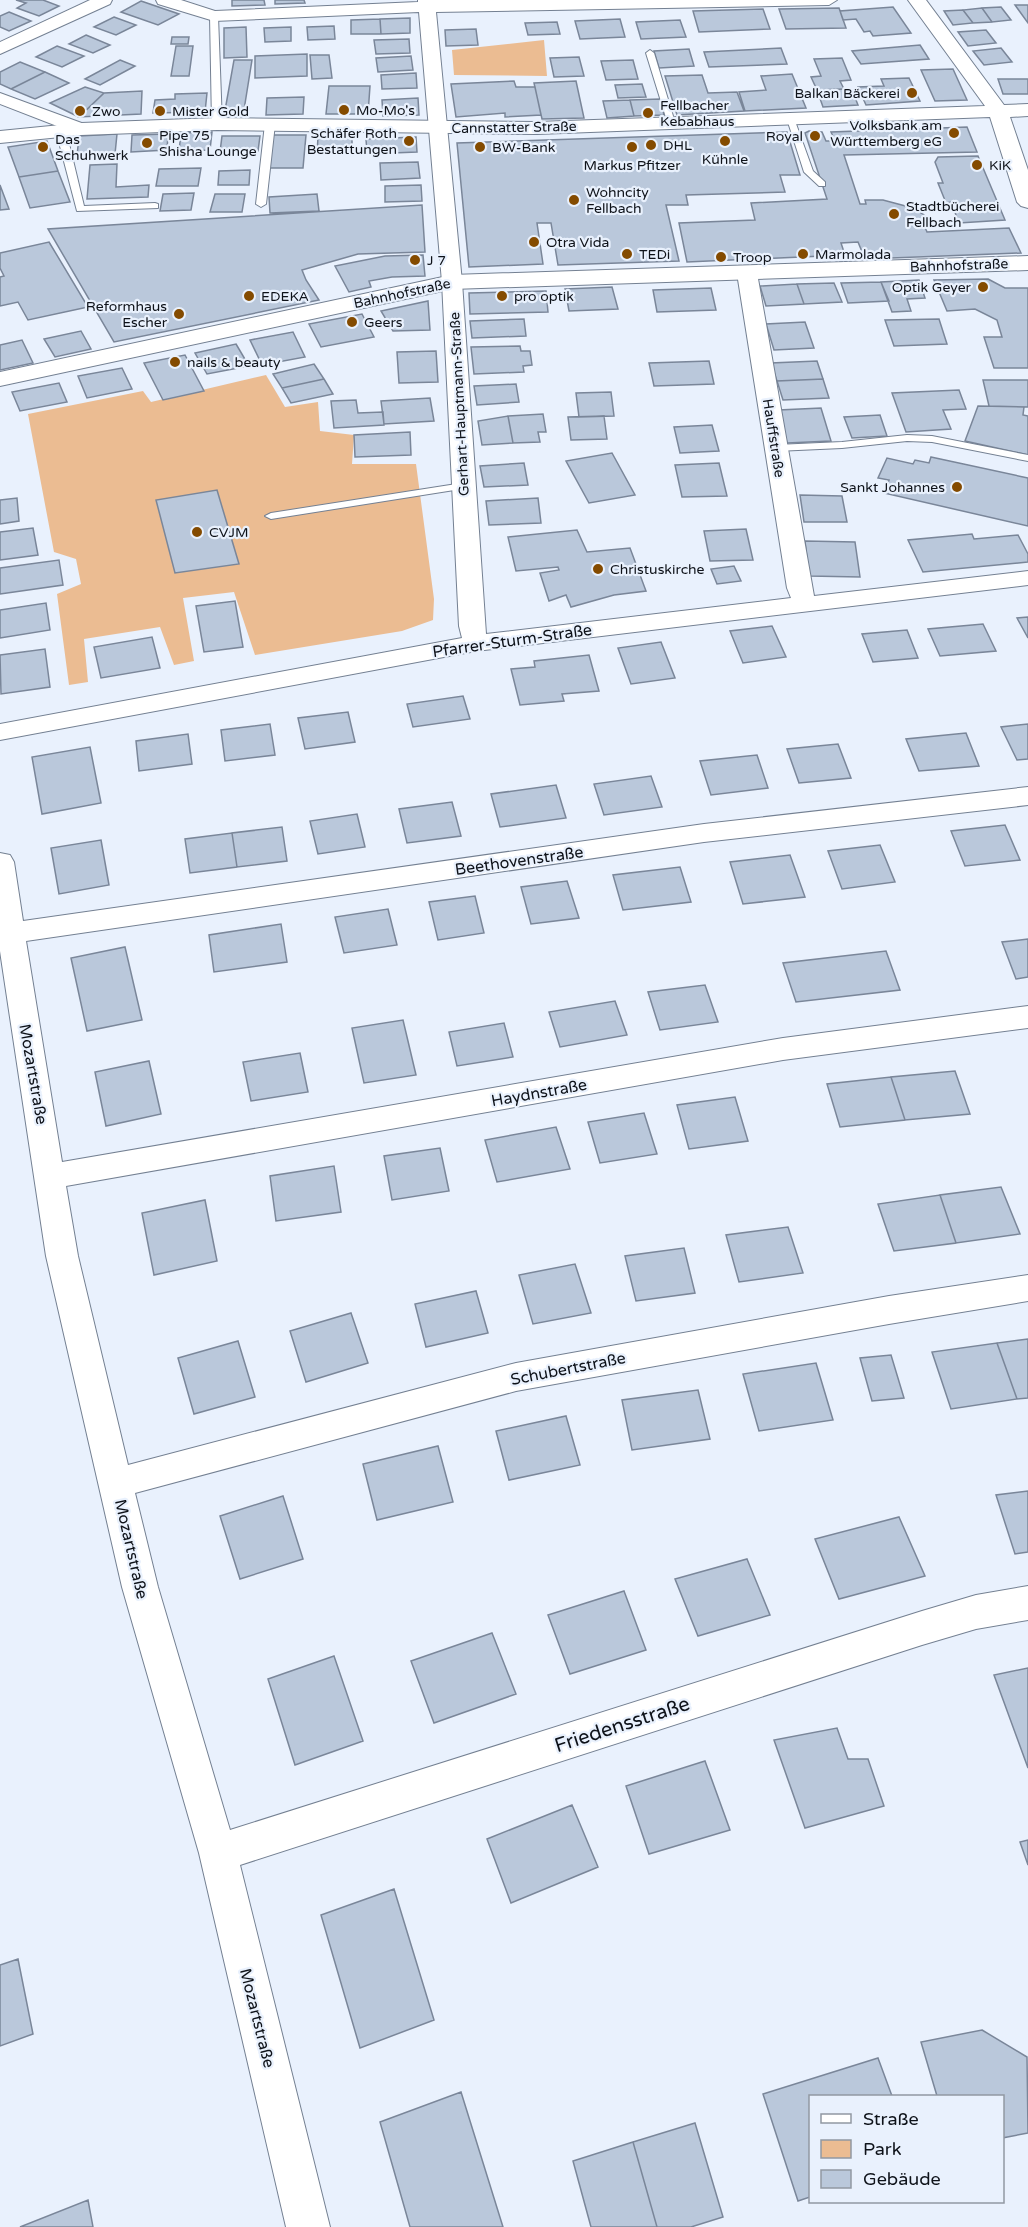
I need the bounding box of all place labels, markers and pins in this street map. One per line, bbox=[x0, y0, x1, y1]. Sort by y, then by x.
place label: Balkan Bäckerei bbox=[794, 85, 900, 102]
marker: Balkan Bäckerei bbox=[905, 86, 919, 100]
place label: Fellbacher Kebabhaus bbox=[660, 97, 735, 130]
place label: Mo-Mo's bbox=[356, 102, 415, 119]
place label: Zwo bbox=[92, 103, 120, 120]
place label: Mister Gold bbox=[172, 103, 249, 120]
marker: Mo-Mo's bbox=[337, 103, 351, 117]
marker: Zwo bbox=[73, 104, 87, 118]
marker: Mister Gold bbox=[153, 104, 167, 118]
marker: Fellbacher Kebabhaus bbox=[641, 106, 655, 120]
place label: Volksbank am Württemberg eG bbox=[830, 117, 942, 150]
place label: Schäfer Roth Bestattungen bbox=[307, 125, 397, 158]
marker: Volksbank am Württemberg eG bbox=[947, 126, 961, 140]
place label: Pipe 75 Shisha Lounge bbox=[159, 127, 257, 160]
place label: Royal bbox=[766, 128, 803, 145]
marker: Royal bbox=[808, 129, 822, 143]
place label: Das Schuhwerk bbox=[55, 131, 129, 164]
marker: Schäfer Roth Bestattungen bbox=[402, 134, 416, 148]
marker: Kühnle bbox=[718, 134, 732, 148]
marker: Pipe 75 Shisha Lounge bbox=[140, 136, 154, 150]
place label: DHL bbox=[663, 137, 692, 154]
marker: DHL bbox=[644, 138, 658, 152]
place label: BW-Bank bbox=[492, 139, 556, 156]
marker: Das Schuhwerk bbox=[36, 140, 50, 154]
marker: BW-Bank bbox=[473, 140, 487, 154]
marker: Markus Pfitzer bbox=[625, 140, 639, 154]
place label: Kühnle bbox=[702, 151, 748, 168]
place label: Markus Pfitzer bbox=[583, 157, 681, 174]
place label: KiK bbox=[989, 157, 1011, 174]
marker: KiK bbox=[970, 158, 984, 172]
place label: Wohncity Fellbach bbox=[586, 184, 649, 217]
marker: Wohncity Fellbach bbox=[567, 193, 581, 207]
place label: Stadtbücherei Fellbach bbox=[906, 198, 1000, 231]
marker: Stadtbücherei Fellbach bbox=[887, 207, 901, 221]
place label: Otra Vida bbox=[546, 234, 609, 251]
marker: Otra Vida bbox=[527, 235, 541, 249]
place label: TEDi bbox=[639, 246, 670, 263]
place label: Marmolada bbox=[815, 246, 891, 263]
marker: TEDi bbox=[620, 247, 634, 261]
marker: Marmolada bbox=[796, 247, 810, 261]
place label: Troop bbox=[733, 249, 772, 266]
marker: Troop bbox=[714, 250, 728, 264]
place label: J 7 bbox=[427, 252, 446, 269]
marker: J 7 bbox=[408, 253, 422, 267]
place label: Optik Geyer bbox=[892, 279, 972, 296]
marker: Optik Geyer bbox=[976, 280, 990, 294]
place label: EDEKA bbox=[261, 288, 309, 305]
place label: pro optik bbox=[514, 288, 574, 305]
marker: EDEKA bbox=[242, 289, 256, 303]
marker: pro optik bbox=[495, 289, 509, 303]
place label: Reformhaus Escher bbox=[86, 298, 168, 331]
marker: Reformhaus Escher bbox=[172, 307, 186, 321]
place label: Geers bbox=[364, 314, 403, 331]
marker: Geers bbox=[345, 315, 359, 329]
place label: nails & beauty bbox=[187, 354, 281, 371]
marker: nails & beauty bbox=[168, 355, 182, 369]
place label: Sankt Johannes bbox=[840, 479, 945, 496]
marker: Sankt Johannes bbox=[950, 480, 964, 494]
place label: CVJM bbox=[209, 524, 249, 541]
marker: CVJM bbox=[190, 525, 204, 539]
place label: Christuskirche bbox=[610, 561, 705, 578]
marker: Christuskirche bbox=[591, 562, 605, 576]

